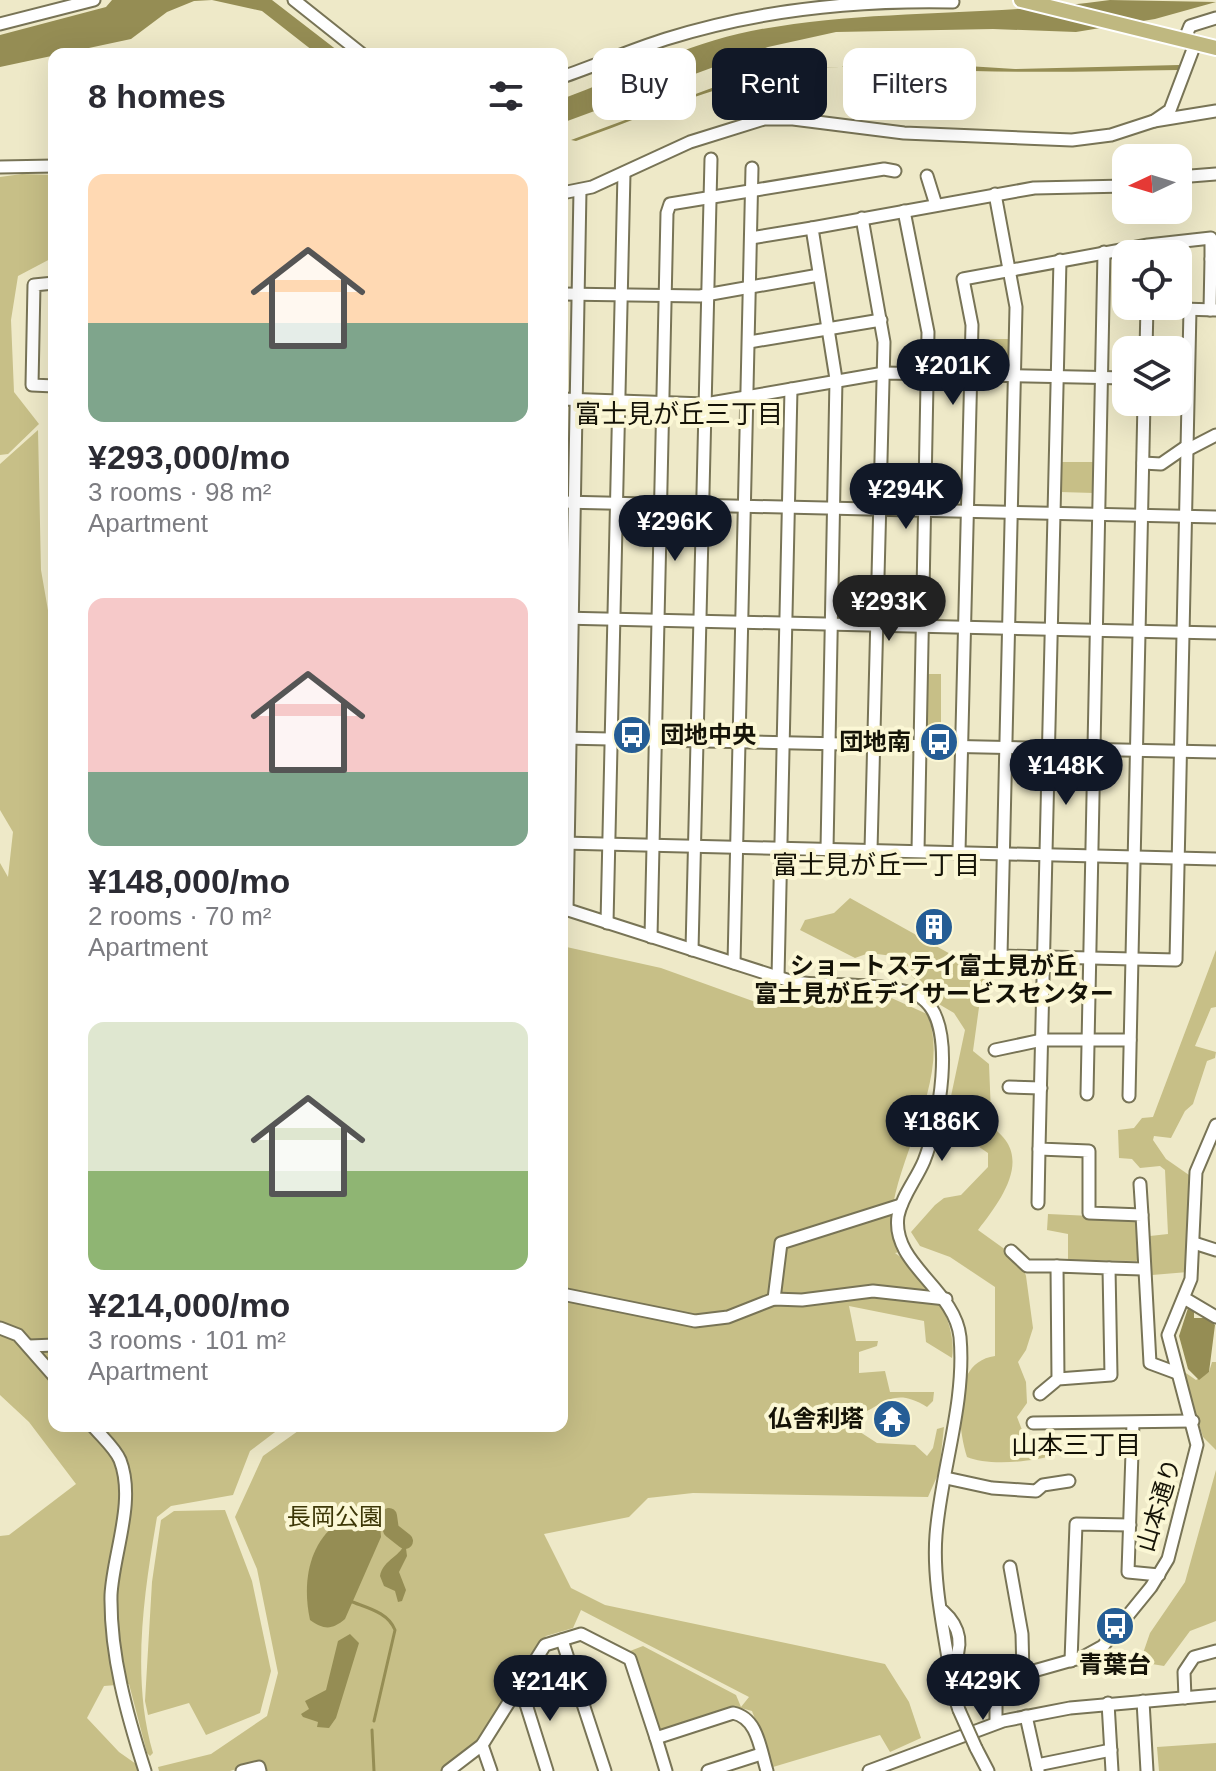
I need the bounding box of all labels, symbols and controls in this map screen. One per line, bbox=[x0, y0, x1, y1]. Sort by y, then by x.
chip: Buy bbox=[592, 48, 696, 120]
chip: Rent bbox=[712, 48, 827, 120]
chip: Filters bbox=[843, 48, 976, 120]
icon: filters bbox=[484, 74, 528, 118]
text: 8 homes bbox=[88, 77, 226, 115]
north arrow bbox=[1112, 144, 1192, 224]
map controls bbox=[1112, 144, 1192, 416]
icon: home bbox=[236, 226, 380, 370]
button: locate bbox=[1112, 240, 1192, 320]
button: layers bbox=[1112, 336, 1192, 416]
pin: ¥201K bbox=[897, 339, 1009, 407]
text: ¥201K bbox=[915, 350, 991, 380]
district label: 富士見が丘三丁目 bbox=[575, 399, 783, 429]
text: ¥293,000/mo bbox=[88, 438, 290, 476]
pin: ¥294K bbox=[850, 463, 962, 531]
text: ¥294K bbox=[868, 474, 944, 504]
text: 3 rooms · 98 m² bbox=[88, 477, 272, 507]
pin: ¥296K bbox=[619, 495, 731, 563]
text: ¥296K bbox=[637, 506, 713, 536]
text: Apartment bbox=[88, 508, 208, 538]
pin: ¥293K bbox=[833, 575, 945, 643]
text: ¥293K bbox=[851, 586, 927, 616]
icon: home bbox=[236, 650, 380, 794]
bus stop icon: 団地中央 bbox=[611, 714, 653, 756]
place label: 団地中央 bbox=[660, 721, 756, 748]
bus stop icon: 団地南 bbox=[918, 721, 960, 763]
place label: 団地南 bbox=[839, 728, 911, 755]
pin: ¥148K bbox=[1010, 739, 1122, 807]
text: ¥148K bbox=[1028, 750, 1104, 780]
district label: 富士見が丘一丁目 bbox=[772, 850, 980, 880]
text: ¥148,000/mo bbox=[88, 862, 290, 900]
text: 2 rooms · 70 m² bbox=[88, 901, 272, 931]
building icon: ショートステイ富士見が丘 富士見が丘デイサービスセンター bbox=[913, 906, 955, 948]
text: Apartment bbox=[88, 932, 208, 962]
place label: ショートステイ富士見が丘 富士見が丘デイサービスセンター bbox=[754, 952, 1114, 1007]
icon: home bbox=[236, 1074, 380, 1218]
pin: ¥186K bbox=[886, 1095, 998, 1163]
text: ¥186K bbox=[904, 1106, 980, 1136]
text: ¥214,000/mo bbox=[88, 1286, 290, 1324]
text: 3 rooms · 101 m² bbox=[88, 1325, 286, 1355]
text: Apartment bbox=[88, 1356, 208, 1386]
temple icon: 仏舎利塔 bbox=[871, 1398, 913, 1440]
place label: 仏舎利塔 bbox=[768, 1405, 864, 1432]
district label: 山本三丁目 bbox=[1011, 1430, 1141, 1460]
street label: 山本通り bbox=[1132, 1455, 1185, 1555]
park label: 長岡公園 bbox=[287, 1503, 383, 1530]
bus stop icon: 青葉台 bbox=[1094, 1605, 1136, 1647]
place label: 青葉台 bbox=[1079, 1651, 1151, 1678]
pin: ¥429K bbox=[927, 1654, 1039, 1722]
pin: ¥214K bbox=[494, 1655, 606, 1723]
text: ¥429K bbox=[945, 1665, 1021, 1695]
text: ¥214K bbox=[512, 1666, 588, 1696]

